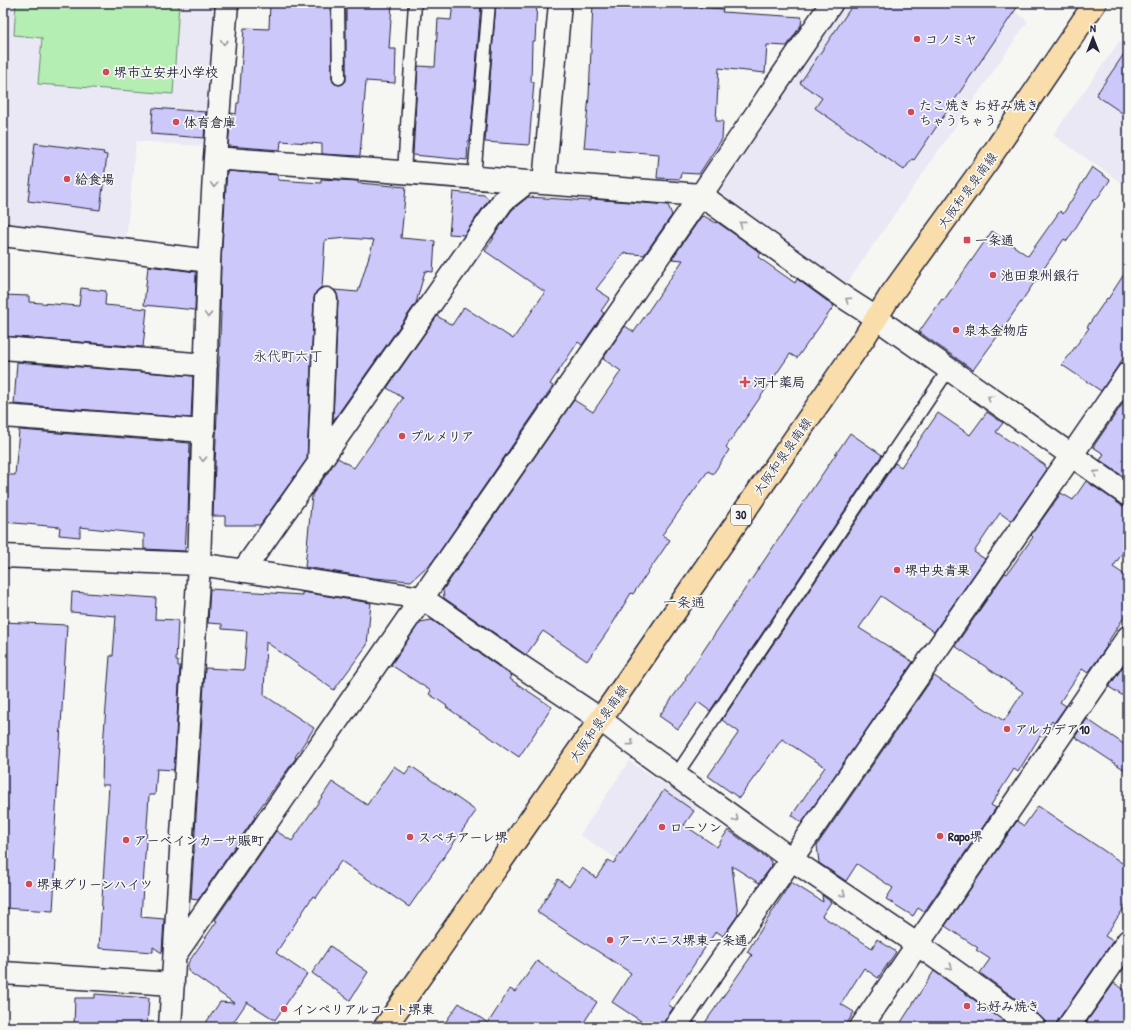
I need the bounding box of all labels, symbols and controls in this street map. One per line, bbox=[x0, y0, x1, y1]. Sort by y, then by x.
north arrow bbox=[1073, 18, 1113, 58]
text: N bbox=[1090, 21, 1096, 35]
place label: コノミヤ bbox=[925, 30, 977, 48]
marker: コノミヤ bbox=[912, 34, 922, 44]
one-way arrow bbox=[220, 39, 229, 45]
place label: 堺市立安井小学校 bbox=[114, 63, 218, 81]
marker: 堺市立安井小学校 bbox=[101, 67, 111, 77]
place label: たこ焼き お好み焼き ちゃうちゃう bbox=[919, 96, 1039, 129]
marker: たこ焼き お好み焼き ちゃうちゃう bbox=[906, 107, 916, 117]
place label: 体育倉庫 bbox=[184, 113, 236, 131]
marker: 体育倉庫 bbox=[171, 117, 181, 127]
street label: 大阪和泉泉南線 bbox=[933, 147, 1002, 232]
place label: 給食場 bbox=[75, 170, 114, 188]
marker: 給食場 bbox=[62, 174, 72, 184]
one-way arrow bbox=[209, 182, 218, 189]
one-way arrow bbox=[740, 222, 747, 229]
place label: 一条通 bbox=[975, 231, 1014, 249]
marker: 一条通 bbox=[962, 235, 972, 245]
place label: 池田泉州銀行 bbox=[1001, 266, 1079, 284]
marker: 池田泉州銀行 bbox=[988, 270, 998, 280]
one-way arrow bbox=[845, 297, 852, 305]
one-way arrow bbox=[203, 312, 212, 318]
place label: 泉本金物店 bbox=[964, 321, 1029, 339]
marker: 泉本金物店 bbox=[951, 325, 961, 335]
district label: 永代町六丁 bbox=[253, 346, 323, 365]
place label: 河十薬局 bbox=[753, 373, 805, 391]
marker: 河十薬局 bbox=[740, 377, 750, 387]
one-way arrow bbox=[987, 396, 994, 403]
street label: 大阪和泉泉南線 bbox=[749, 413, 816, 498]
place label: プルメリア bbox=[410, 427, 474, 445]
marker: プルメリア bbox=[397, 431, 407, 441]
one-way arrow bbox=[198, 456, 207, 462]
one-way arrow bbox=[1093, 470, 1100, 478]
road number: 30 bbox=[731, 505, 751, 525]
place label: 堺中央青果 bbox=[905, 561, 970, 579]
marker: 堺中央青果 bbox=[892, 565, 902, 575]
district label: 一条通 bbox=[663, 592, 705, 611]
street label: 大阪和泉泉南線 bbox=[565, 680, 632, 765]
place label: アルカデア10 bbox=[1015, 720, 1090, 738]
marker: アルカデア10 bbox=[1002, 724, 1012, 734]
one-way arrow bbox=[627, 738, 634, 745]
one-way arrow bbox=[732, 814, 739, 821]
place label: ローソン bbox=[670, 818, 722, 836]
marker: ローソン bbox=[657, 822, 667, 832]
place label: Rapo堺 bbox=[948, 827, 983, 846]
place label: スペチアーレ堺 bbox=[418, 828, 508, 846]
place label: アーベインカーサ賑町 bbox=[134, 831, 264, 849]
marker: Rapo堺 bbox=[935, 831, 945, 841]
marker: スペチアーレ堺 bbox=[405, 832, 415, 842]
marker: アーベインカーサ賑町 bbox=[121, 835, 131, 845]
place label: 堺東グリーンハイツ bbox=[37, 875, 153, 893]
marker: 堺東グリーンハイツ bbox=[24, 879, 34, 889]
one-way arrow bbox=[839, 889, 846, 897]
place label: アーバニス堺東一条通 bbox=[618, 931, 748, 949]
marker: アーバニス堺東一条通 bbox=[605, 935, 615, 945]
one-way arrow bbox=[946, 962, 953, 970]
place label: お好み焼き bbox=[975, 997, 1040, 1015]
place label: インペリアルコート堺東 bbox=[292, 1000, 434, 1018]
marker: お好み焼き bbox=[962, 1001, 972, 1011]
marker: インペリアルコート堺東 bbox=[279, 1004, 289, 1014]

